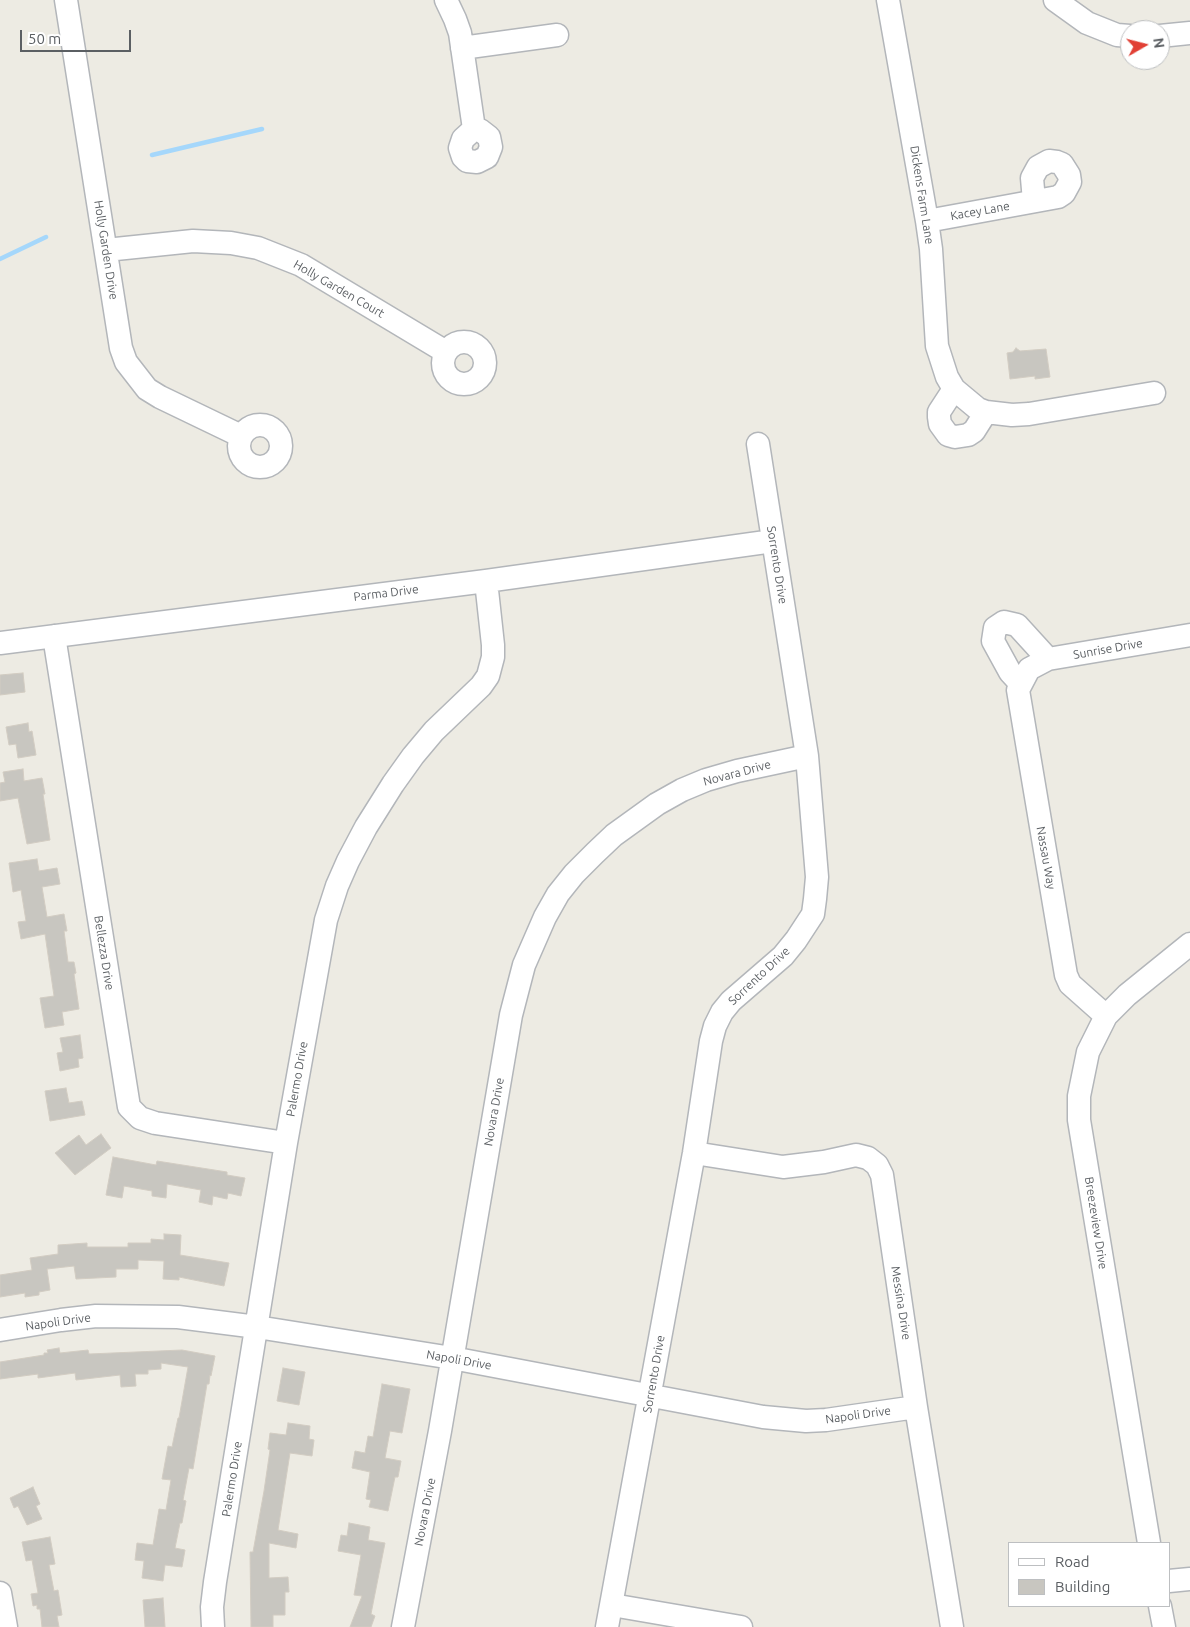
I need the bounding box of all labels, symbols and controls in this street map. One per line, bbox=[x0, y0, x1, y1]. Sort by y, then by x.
scale bar bbox=[22, 20, 134, 52]
north arrow bbox=[1120, 20, 1170, 70]
text: 50 m bbox=[28, 30, 61, 47]
text: N bbox=[1150, 37, 1168, 49]
street label: Dickens Farm Lane bbox=[907, 145, 937, 245]
street label: Holly Garden Drive bbox=[91, 199, 121, 301]
street label: Kacey Lane bbox=[949, 199, 1011, 223]
street label: Holly Garden Court bbox=[291, 257, 387, 321]
street label: Sorrento Drive bbox=[764, 525, 790, 605]
street label: Parma Drive bbox=[353, 582, 419, 604]
street label: Sunrise Drive bbox=[1072, 636, 1144, 662]
street label: Novara Drive bbox=[702, 757, 772, 789]
street label: Nassau Way bbox=[1033, 825, 1059, 891]
street label: Bellezza Drive bbox=[91, 915, 117, 991]
street label: Sorrento Drive bbox=[725, 944, 793, 1008]
street label: Palermo Drive bbox=[283, 1040, 311, 1118]
street label: Novara Drive bbox=[481, 1077, 507, 1147]
street label: Breezeview Drive bbox=[1082, 1176, 1110, 1270]
street label: Messina Drive bbox=[888, 1265, 914, 1341]
street label: Napoli Drive bbox=[24, 1310, 92, 1334]
street label: Sorrento Drive bbox=[640, 1334, 668, 1414]
street label: Napoli Drive bbox=[425, 1347, 493, 1373]
street label: Napoli Drive bbox=[824, 1403, 892, 1427]
street label: Palermo Drive bbox=[219, 1440, 245, 1518]
street label: Novara Drive bbox=[411, 1477, 439, 1547]
legend bbox=[1008, 1542, 1170, 1607]
text: Road bbox=[1055, 1553, 1090, 1570]
text: Building bbox=[1055, 1578, 1110, 1595]

